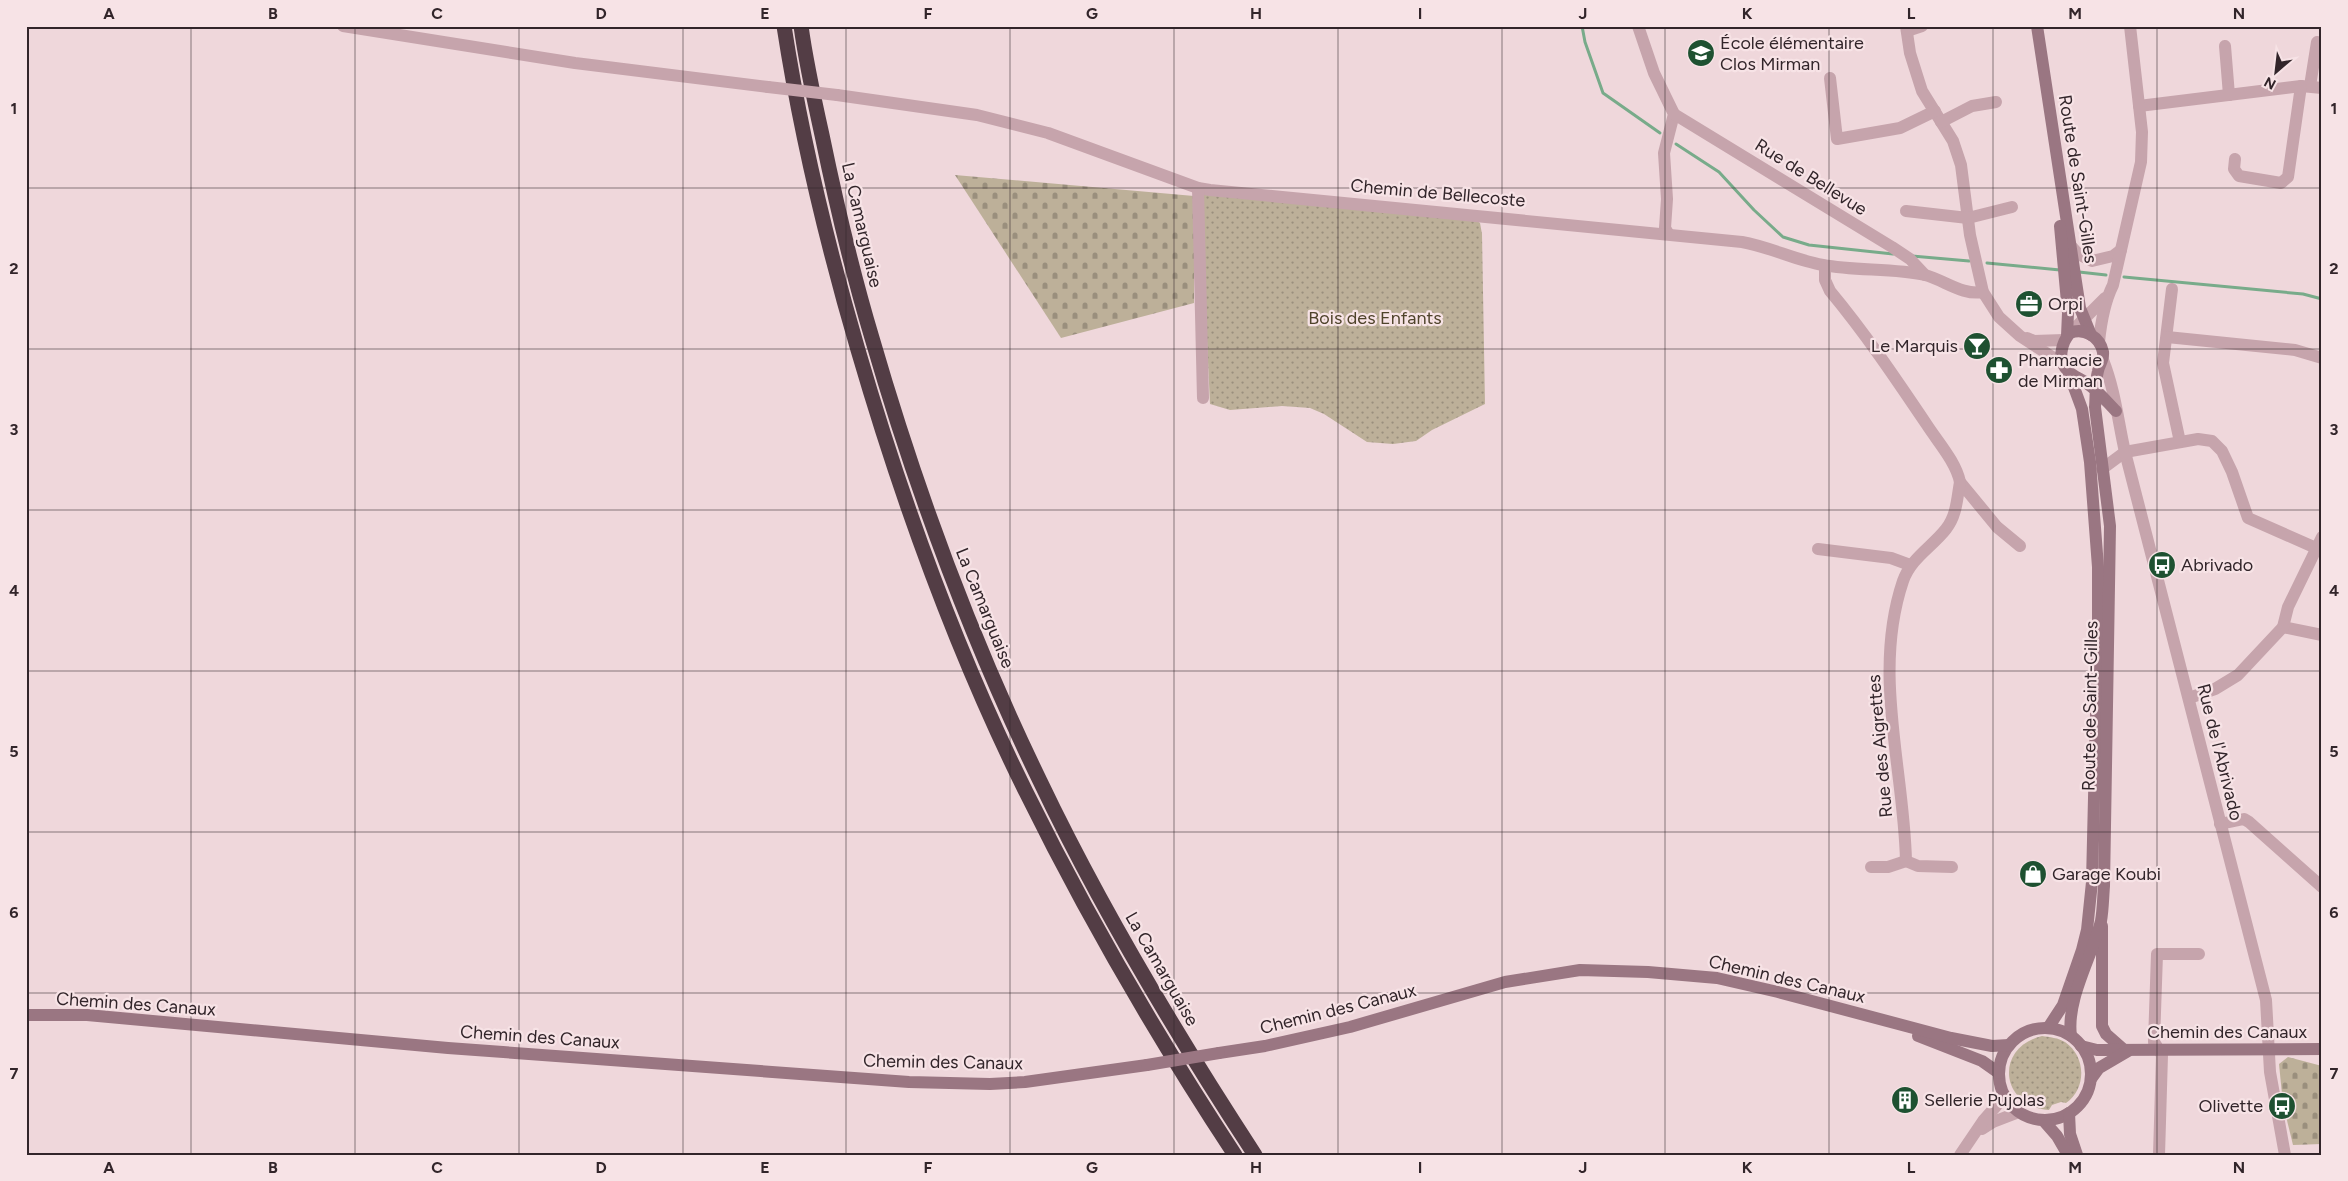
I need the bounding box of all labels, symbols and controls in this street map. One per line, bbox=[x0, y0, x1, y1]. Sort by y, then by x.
text: A bbox=[103, 4, 115, 23]
text: B bbox=[268, 4, 278, 23]
text: C bbox=[431, 4, 443, 23]
text: D bbox=[595, 4, 607, 23]
text: E bbox=[760, 4, 770, 23]
text: F bbox=[924, 4, 933, 23]
text: G bbox=[1086, 4, 1098, 23]
text: H bbox=[1250, 4, 1262, 23]
text: I bbox=[1418, 4, 1422, 23]
text: J bbox=[1579, 4, 1587, 23]
text: K bbox=[1742, 4, 1753, 23]
text: L bbox=[1907, 4, 1916, 23]
text: M bbox=[2068, 4, 2082, 23]
text: N bbox=[2233, 4, 2245, 23]
place label: École élémentaire Clos Mirman bbox=[1720, 32, 1864, 75]
school or university icon: École élémentaire Clos Mirman bbox=[1686, 38, 1716, 68]
north arrow bbox=[2250, 48, 2300, 98]
text: N bbox=[2261, 73, 2279, 93]
street label: Route de Saint-Gilles bbox=[2054, 93, 2102, 265]
text: 1 bbox=[11, 99, 17, 118]
text: 1 bbox=[2331, 99, 2337, 118]
street label: Rue de Bellevue bbox=[1751, 134, 1871, 220]
street label: La Camarguaise bbox=[837, 160, 887, 290]
street label: Chemin de Bellecoste bbox=[1350, 174, 1526, 212]
text: 2 bbox=[9, 259, 19, 278]
text: 2 bbox=[2329, 259, 2339, 278]
office icon: Orpi bbox=[2014, 289, 2044, 319]
place label: Orpi bbox=[2048, 293, 2083, 315]
park label: Bois des Enfants bbox=[1308, 307, 1442, 329]
bar icon: Le Marquis bbox=[1962, 331, 1992, 361]
place label: Le Marquis bbox=[1871, 335, 1958, 357]
place label: Pharmacie de Mirman bbox=[2018, 349, 2103, 392]
pharmacy icon: Pharmacie de Mirman bbox=[1984, 355, 2014, 385]
text: 3 bbox=[10, 420, 19, 439]
text: 3 bbox=[2330, 420, 2339, 439]
street label: La Camarguaise bbox=[951, 545, 1019, 672]
bus stop icon: Abrivado bbox=[2147, 550, 2177, 580]
place label: Abrivado bbox=[2181, 554, 2253, 576]
text: 4 bbox=[9, 581, 19, 600]
text: 4 bbox=[2329, 581, 2339, 600]
street label: Route de Saint-Gilles bbox=[2078, 621, 2102, 791]
street label: Rue des Aigrettes bbox=[1863, 674, 1897, 818]
street label: Rue de l'Abrivado bbox=[2192, 681, 2248, 823]
text: 5 bbox=[9, 742, 19, 761]
text: 5 bbox=[2329, 742, 2339, 761]
shop icon: Garage Koubi bbox=[2018, 859, 2048, 889]
place label: Garage Koubi bbox=[2052, 863, 2161, 885]
text: 6 bbox=[9, 903, 19, 922]
text: 6 bbox=[2329, 903, 2339, 922]
street label: La Camarguaise bbox=[1120, 908, 1204, 1030]
street label: Chemin des Canaux bbox=[1707, 950, 1868, 1008]
street label: Chemin des Canaux bbox=[1258, 979, 1419, 1039]
street label: Chemin des Canaux bbox=[55, 987, 217, 1021]
street label: Chemin des Canaux bbox=[459, 1020, 621, 1054]
street label: Chemin des Canaux bbox=[2147, 1021, 2307, 1043]
street label: Chemin des Canaux bbox=[863, 1050, 1024, 1074]
text: 7 bbox=[10, 1064, 19, 1083]
text: 7 bbox=[2330, 1064, 2339, 1083]
building icon: Sellerie Pujolas bbox=[1890, 1085, 1920, 1115]
place label: Sellerie Pujolas bbox=[1924, 1089, 2044, 1111]
bus stop icon: Olivette bbox=[2267, 1091, 2297, 1121]
place label: Olivette bbox=[2199, 1095, 2263, 1117]
text: A bbox=[103, 1158, 115, 1177]
text: B bbox=[268, 1158, 278, 1177]
text: C bbox=[431, 1158, 443, 1177]
text: D bbox=[595, 1158, 607, 1177]
text: E bbox=[760, 1158, 770, 1177]
text: F bbox=[924, 1158, 933, 1177]
text: G bbox=[1086, 1158, 1098, 1177]
text: H bbox=[1250, 1158, 1262, 1177]
text: I bbox=[1418, 1158, 1422, 1177]
text: J bbox=[1579, 1158, 1587, 1177]
text: K bbox=[1742, 1158, 1753, 1177]
text: L bbox=[1907, 1158, 1916, 1177]
text: M bbox=[2068, 1158, 2082, 1177]
text: N bbox=[2233, 1158, 2245, 1177]

